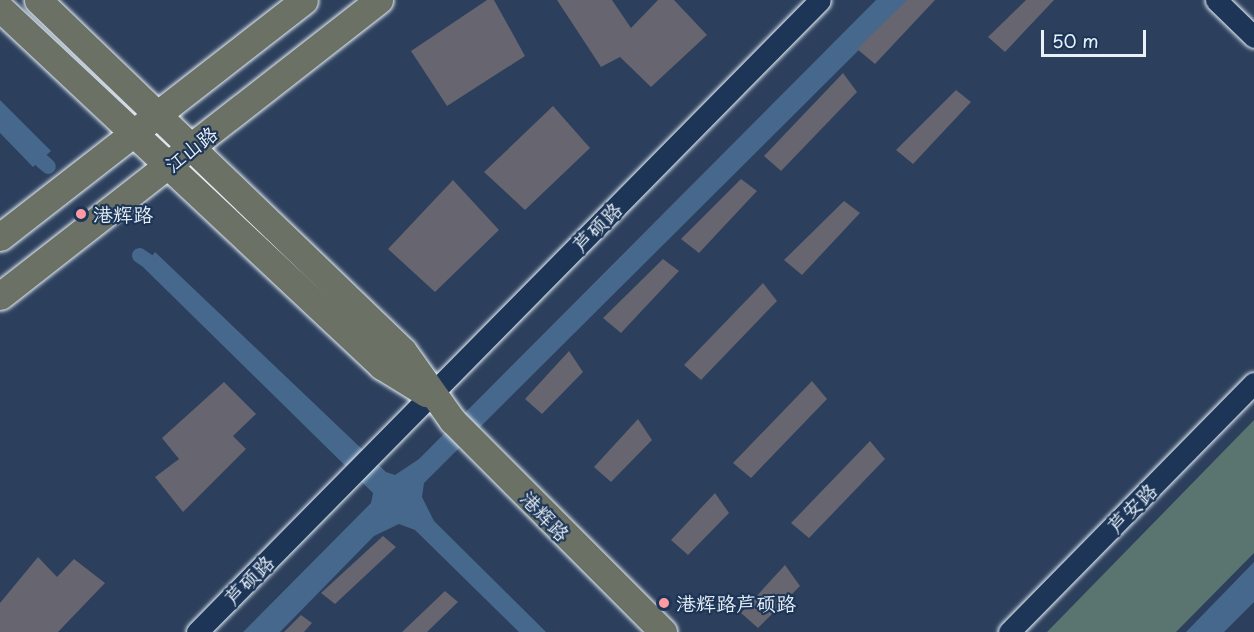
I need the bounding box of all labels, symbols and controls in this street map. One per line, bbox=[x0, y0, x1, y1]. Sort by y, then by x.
scale bar bbox=[1044, 18, 1149, 56]
text: 50 m bbox=[1052, 27, 1099, 54]
street label: 江山路 bbox=[160, 121, 222, 177]
street label: 芦硕路 bbox=[567, 197, 627, 257]
place label: 港辉路 bbox=[93, 202, 153, 226]
marker: 港辉路 bbox=[74, 207, 88, 221]
street label: 芦安路 bbox=[1102, 478, 1162, 538]
street label: 港辉路 bbox=[516, 486, 574, 546]
street label: 芦硕路 bbox=[219, 550, 279, 610]
place label: 港辉路芦硕路 bbox=[676, 591, 796, 615]
marker: 港辉路芦硕路 bbox=[657, 596, 671, 610]

